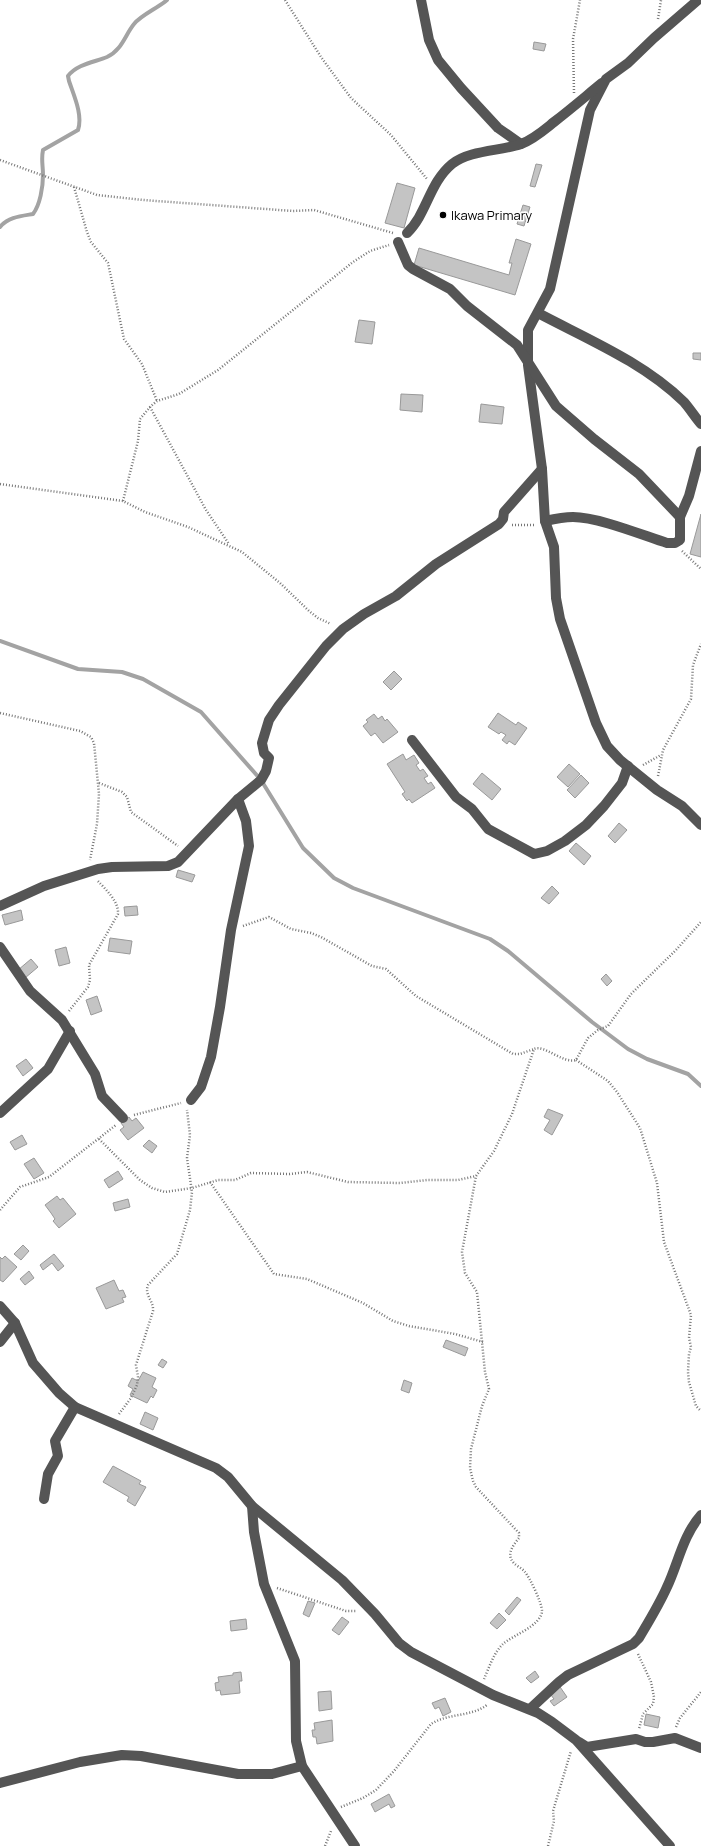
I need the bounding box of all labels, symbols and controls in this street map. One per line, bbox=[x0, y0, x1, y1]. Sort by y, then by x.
place label: Ikawa Primary bbox=[451, 206, 532, 224]
marker: Ikawa Primary bbox=[438, 210, 448, 220]

